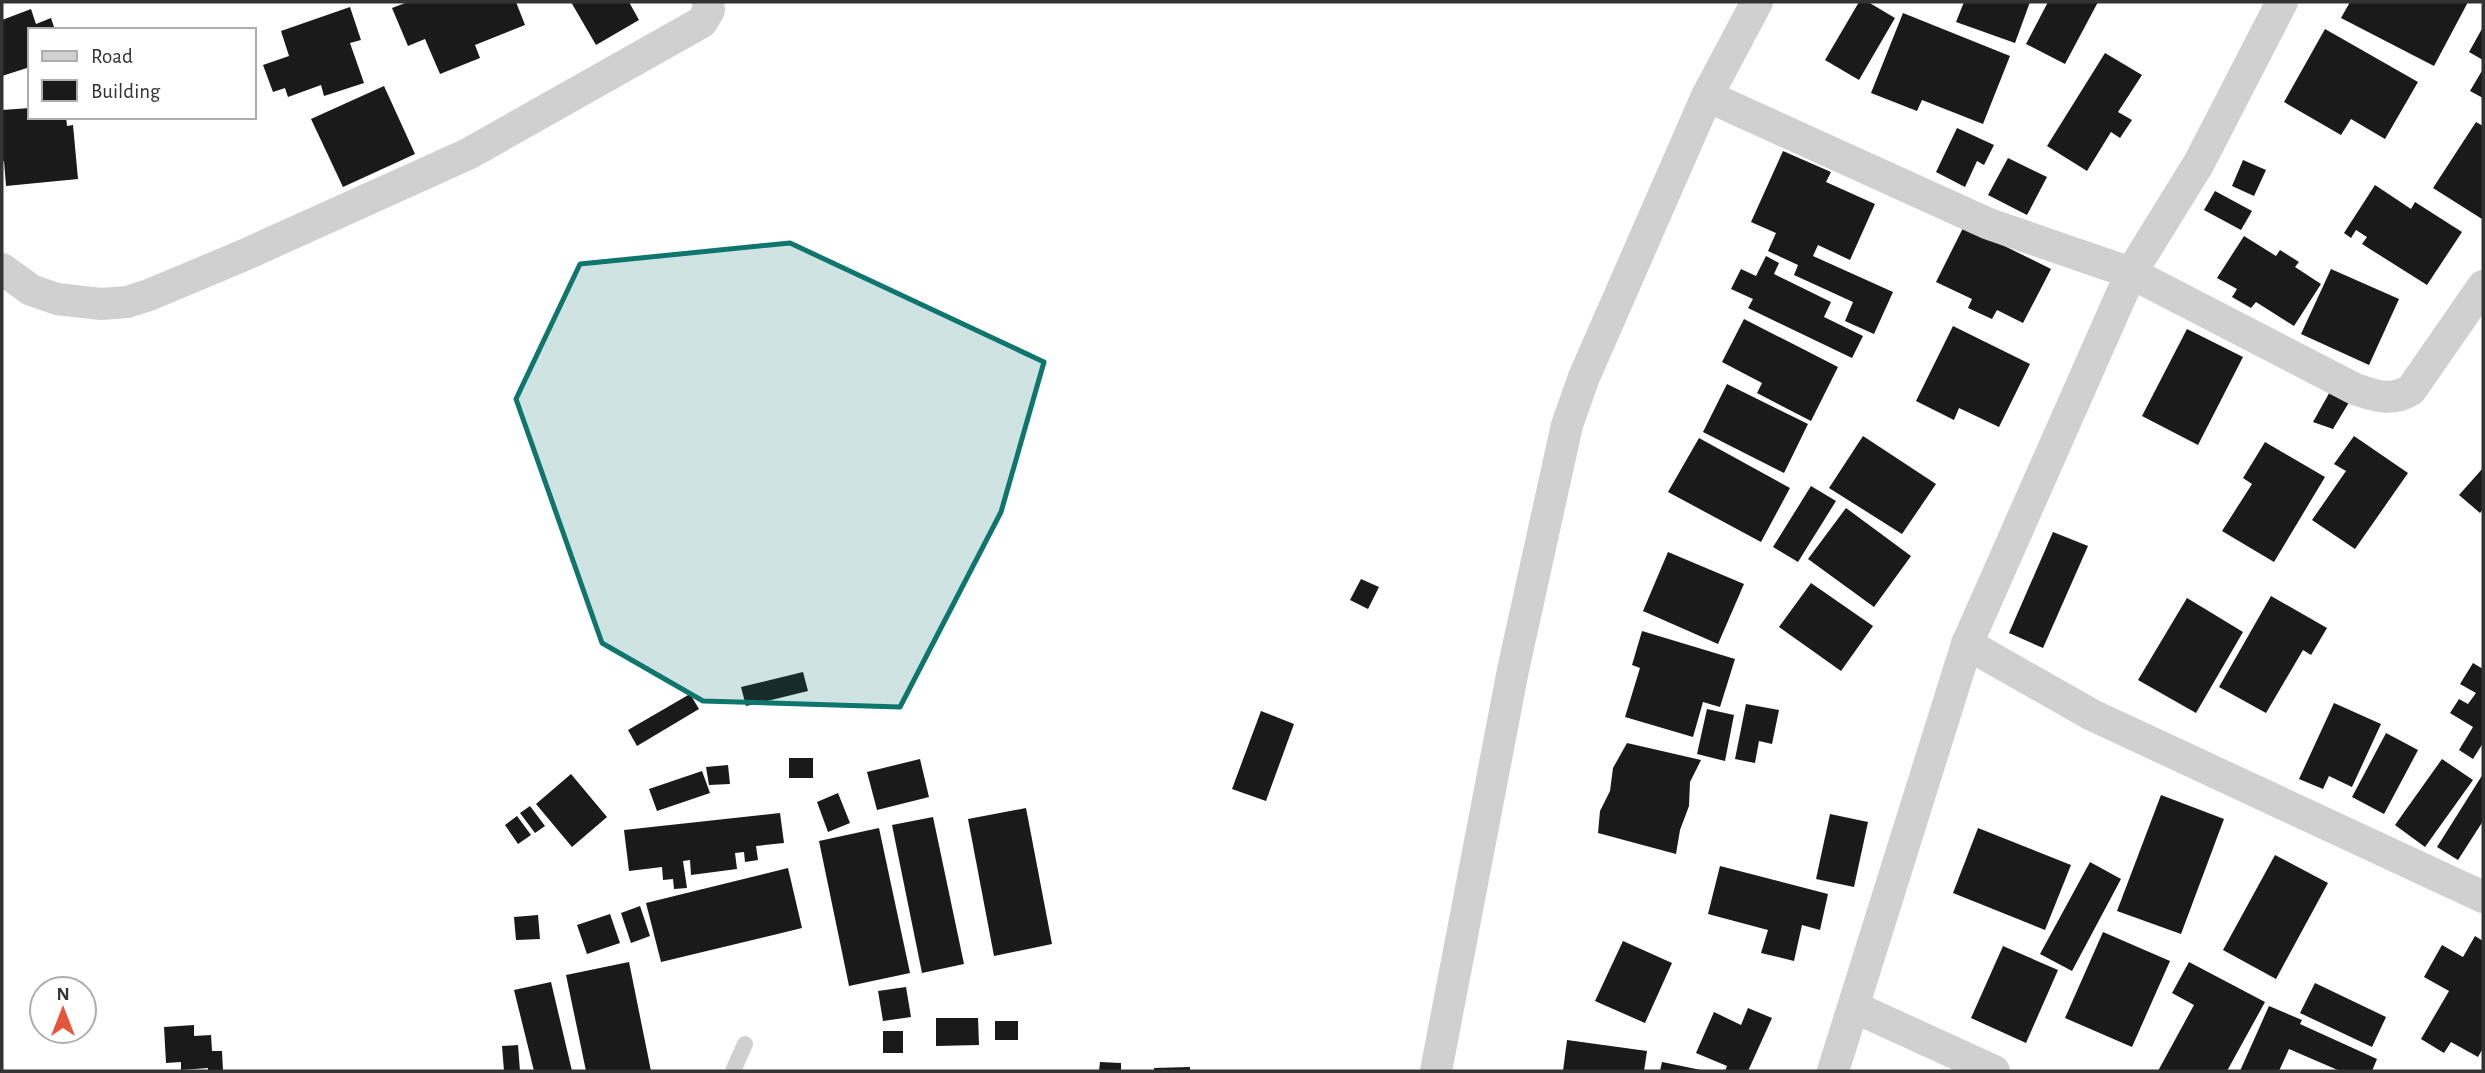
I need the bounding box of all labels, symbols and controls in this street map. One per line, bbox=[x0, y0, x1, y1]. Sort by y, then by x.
legend bbox=[28, 28, 256, 119]
text: Road bbox=[91, 46, 133, 67]
text: Building bbox=[91, 81, 161, 102]
north arrow bbox=[28, 975, 98, 1045]
text: N bbox=[56, 985, 70, 1004]

